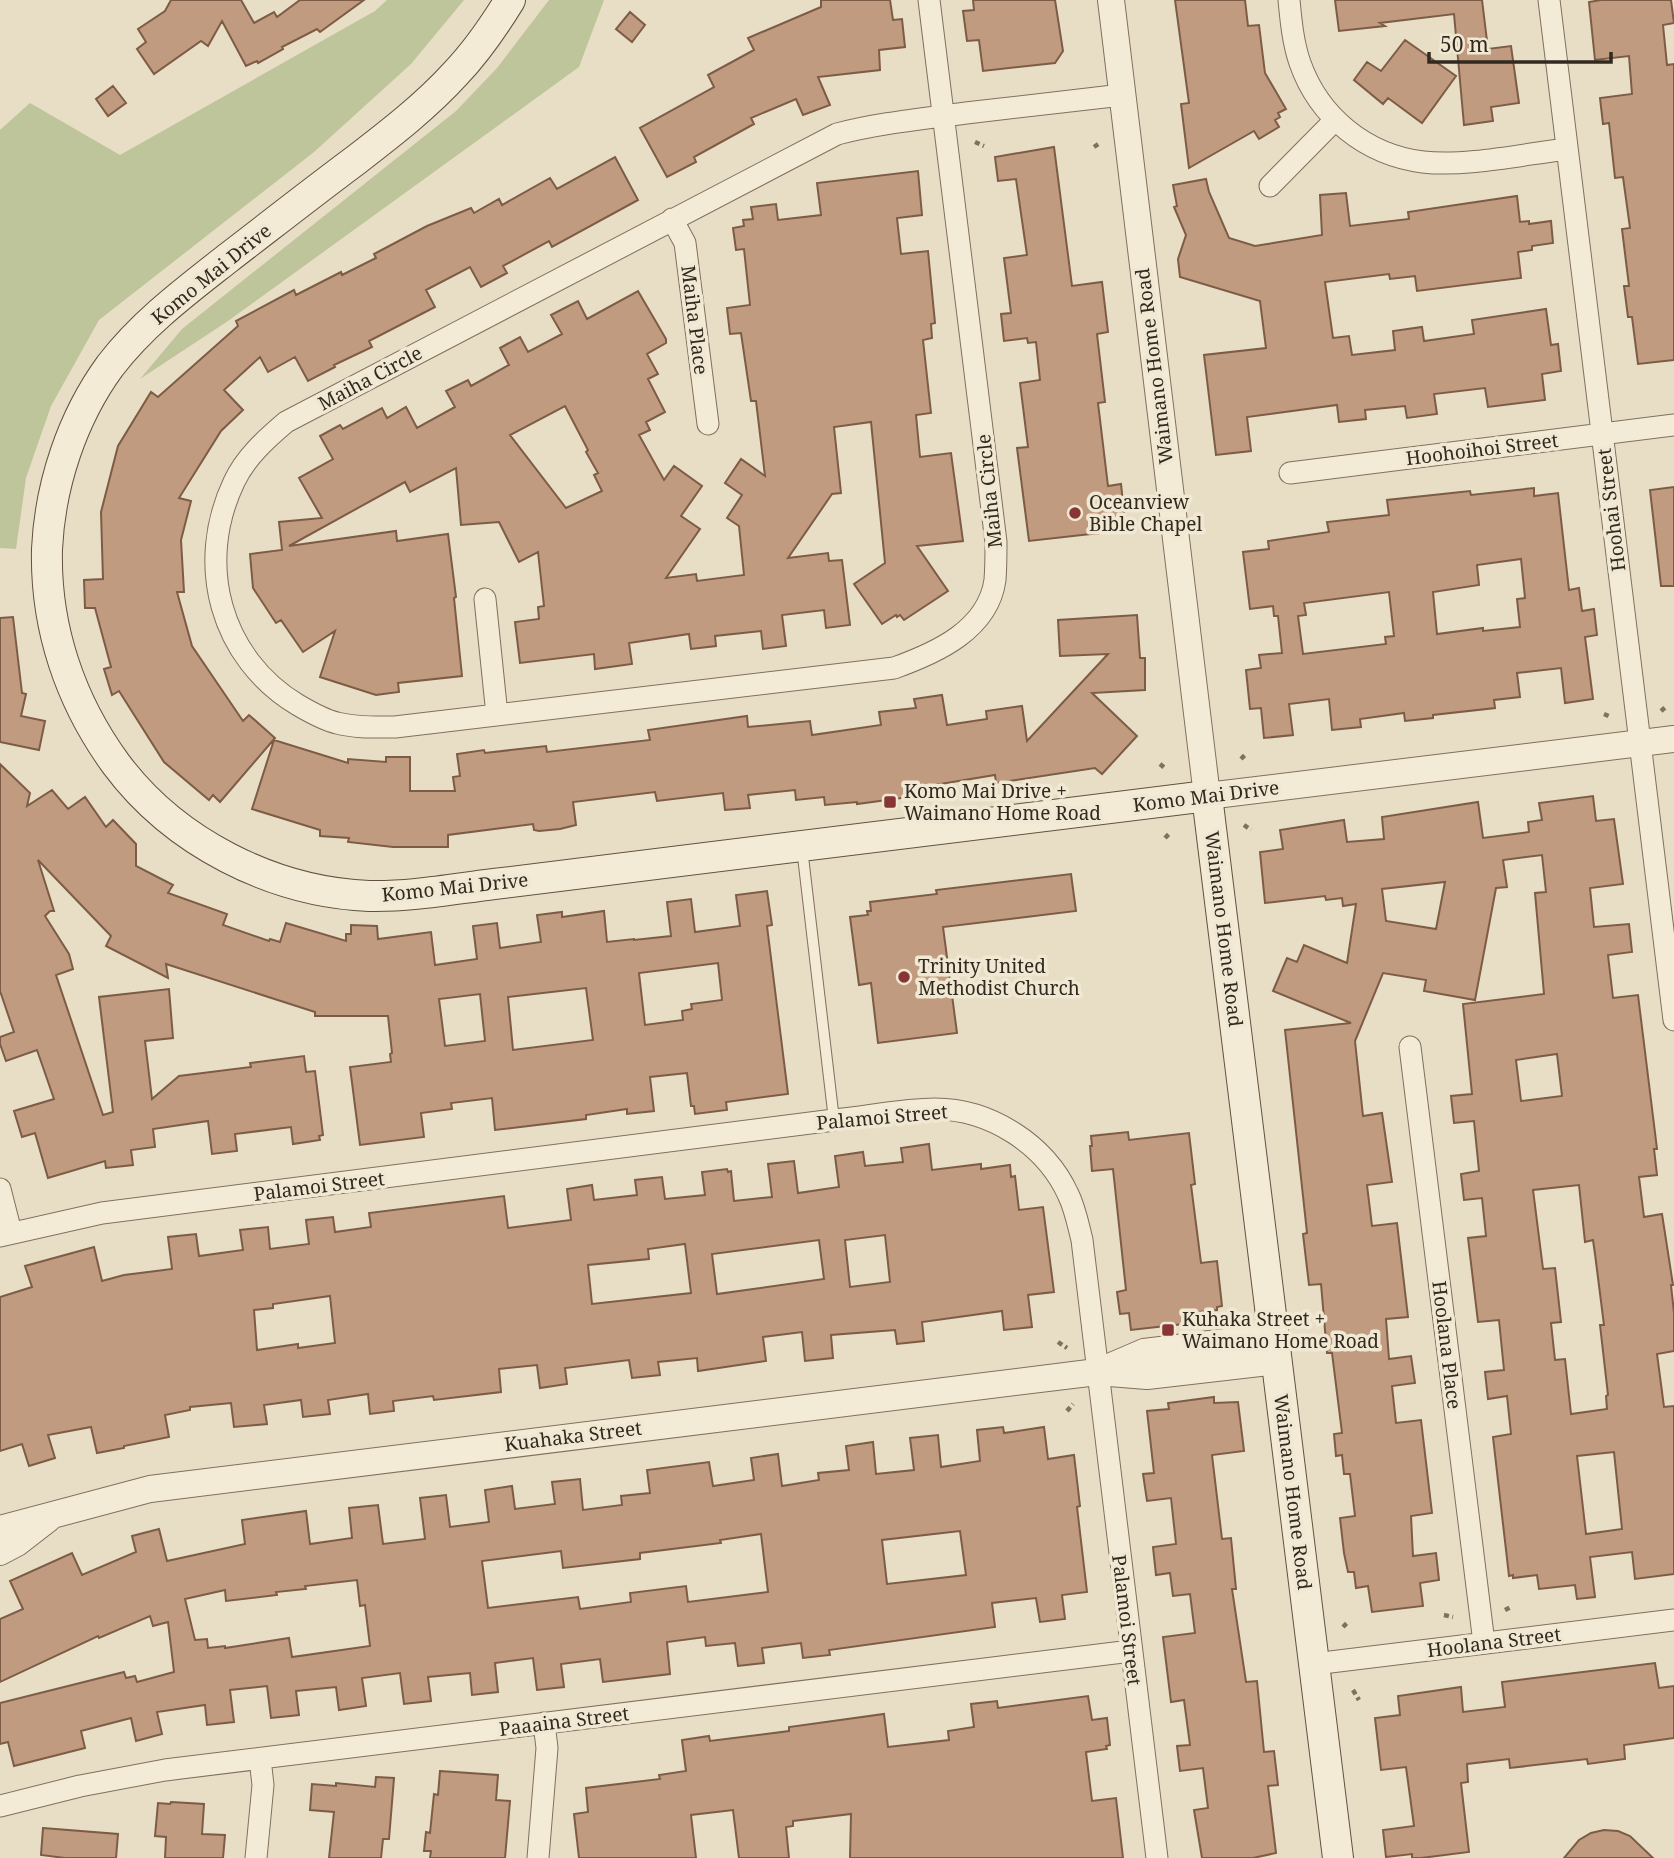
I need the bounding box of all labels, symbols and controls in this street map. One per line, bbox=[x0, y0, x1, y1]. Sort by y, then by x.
scale bar bbox=[1429, 21, 1611, 65]
text: 50 m bbox=[1440, 30, 1489, 58]
street label: Komo Mai Drive bbox=[146, 218, 276, 330]
street label: Maiha Place bbox=[675, 264, 715, 376]
street label: Waimano Home Road bbox=[1129, 266, 1179, 465]
street label: Maiha Circle bbox=[313, 340, 427, 416]
street label: Hoohoihoi Street bbox=[1404, 427, 1560, 471]
street label: Maiha Circle bbox=[970, 433, 1008, 549]
street label: Hoohai Street bbox=[1591, 447, 1631, 573]
place label: Oceanview Bible Chapel bbox=[1089, 489, 1202, 537]
marker: Oceanview Bible Chapel bbox=[1067, 505, 1083, 521]
street label: Komo Mai Drive bbox=[1131, 774, 1281, 818]
place label: Komo Mai Drive + Waimano Home Road bbox=[904, 778, 1101, 826]
marker: Komo Mai Drive + Waimano Home Road bbox=[882, 794, 898, 810]
street label: Waimano Home Road bbox=[1199, 830, 1249, 1029]
street label: Komo Mai Drive bbox=[380, 866, 530, 908]
place label: Trinity United Methodist Church bbox=[918, 953, 1080, 1001]
marker: Trinity United Methodist Church bbox=[896, 969, 912, 985]
street label: Palamoi Street bbox=[815, 1098, 949, 1136]
street label: Palamoi Street bbox=[252, 1165, 386, 1207]
street label: Hoolana Place bbox=[1426, 1279, 1468, 1411]
place label: Kuhaka Street + Waimano Home Road bbox=[1182, 1306, 1379, 1354]
marker: Kuhaka Street + Waimano Home Road bbox=[1160, 1322, 1176, 1338]
street label: Waimano Home Road bbox=[1268, 1393, 1318, 1592]
street label: Kuahaka Street bbox=[503, 1415, 643, 1457]
street label: Palamoi Street bbox=[1106, 1553, 1148, 1687]
street label: Hoolana Street bbox=[1426, 1621, 1563, 1663]
street label: Paaaina Street bbox=[498, 1700, 631, 1742]

